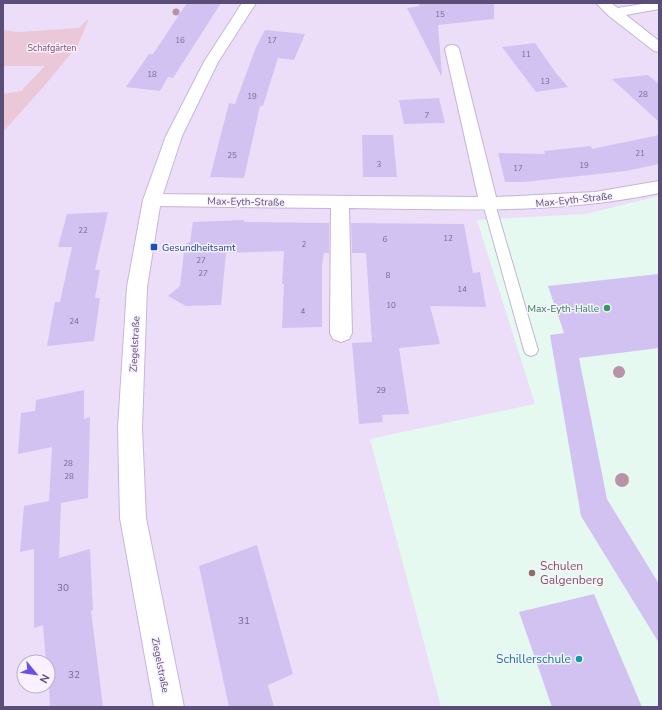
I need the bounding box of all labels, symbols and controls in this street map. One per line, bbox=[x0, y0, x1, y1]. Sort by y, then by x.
house number: 15 bbox=[435, 9, 445, 20]
house number: 16 bbox=[175, 35, 185, 46]
house number: 17 bbox=[267, 35, 277, 46]
park label: Schafgärten bbox=[28, 42, 76, 54]
house number: 11 bbox=[521, 49, 531, 60]
house number: 18 bbox=[147, 69, 157, 80]
house number: 13 bbox=[540, 76, 550, 87]
house number: 28 bbox=[638, 89, 648, 100]
house number: 19 bbox=[247, 91, 257, 102]
house number: 7 bbox=[425, 110, 430, 121]
house number: 21 bbox=[635, 148, 645, 159]
house number: 25 bbox=[227, 150, 237, 161]
house number: 3 bbox=[377, 159, 382, 170]
house number: 19 bbox=[579, 160, 589, 171]
house number: 17 bbox=[513, 163, 523, 174]
street label: Max-Eyth-Straße bbox=[535, 189, 613, 211]
street label: Max-Eyth-Straße bbox=[207, 194, 285, 210]
house number: 22 bbox=[78, 225, 88, 236]
house number: 12 bbox=[443, 233, 453, 244]
house number: 6 bbox=[383, 234, 388, 245]
house number: 2 bbox=[302, 239, 307, 250]
place label: Gesundheitsamt bbox=[162, 241, 236, 255]
marker: Gesundheitsamt bbox=[149, 242, 159, 252]
house number: 27 bbox=[196, 255, 206, 266]
house number: 27 bbox=[198, 268, 208, 279]
house number: 8 bbox=[386, 270, 391, 281]
house number: 14 bbox=[457, 284, 467, 295]
house number: 10 bbox=[386, 300, 396, 311]
place label: Max-Eyth-Halle bbox=[527, 302, 599, 316]
marker: Max-Eyth-Halle bbox=[602, 303, 612, 313]
house number: 4 bbox=[301, 306, 306, 317]
house number: 24 bbox=[69, 316, 79, 327]
street label: Ziegelstraße bbox=[127, 316, 143, 372]
house number: 29 bbox=[376, 385, 386, 396]
house number: 28 bbox=[63, 458, 73, 469]
house number: 28 bbox=[64, 471, 74, 482]
place label: Schulen Galgenberg bbox=[540, 558, 603, 588]
marker: Schulen Galgenberg bbox=[527, 568, 537, 578]
house number: 30 bbox=[57, 581, 69, 595]
house number: 31 bbox=[238, 614, 250, 628]
street label: Ziegelstraße bbox=[148, 636, 172, 694]
place label: Schillerschule bbox=[496, 651, 571, 667]
north arrow bbox=[16, 654, 56, 694]
marker: Schillerschule bbox=[574, 654, 584, 664]
house number: 32 bbox=[68, 668, 80, 682]
text: N bbox=[36, 671, 53, 686]

